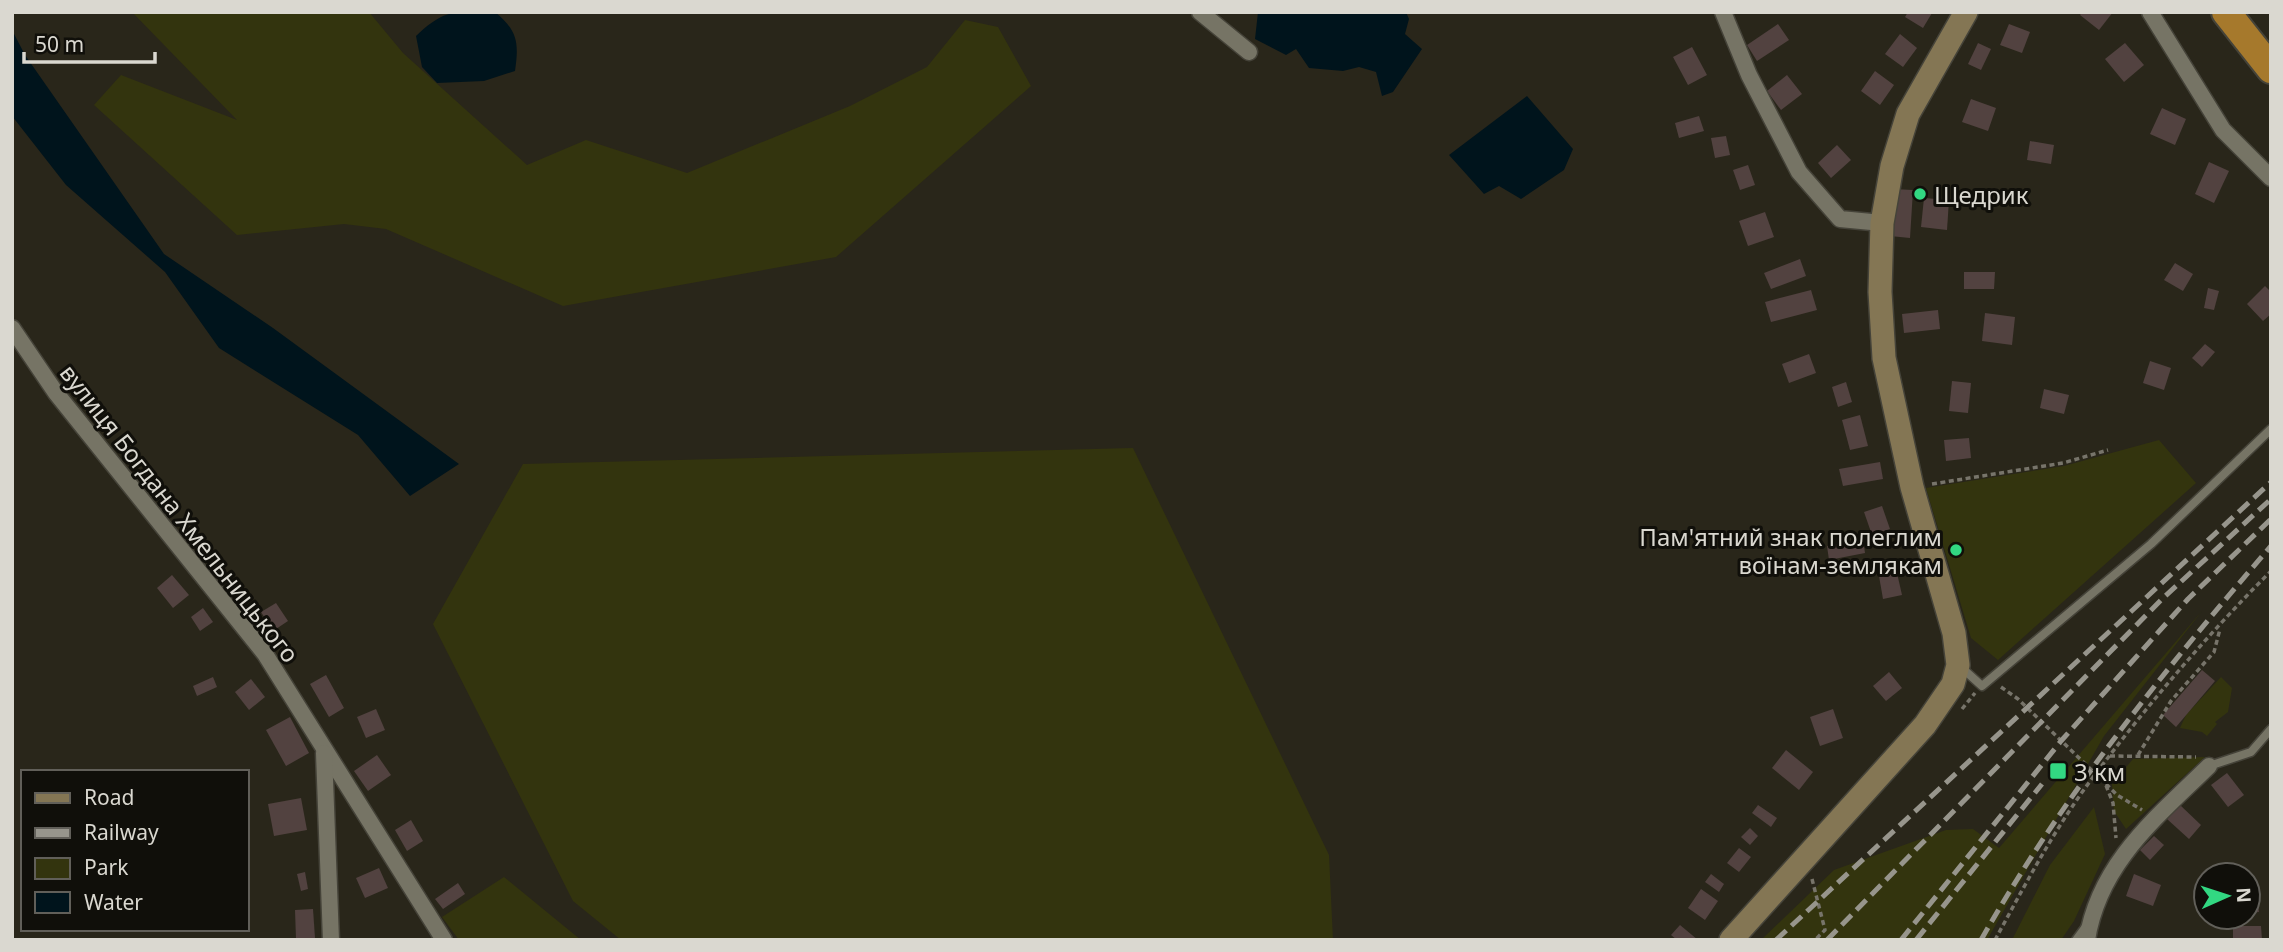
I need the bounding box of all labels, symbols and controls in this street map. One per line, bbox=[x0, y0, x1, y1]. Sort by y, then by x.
scale bar bbox=[24, 21, 156, 65]
text: 50 m bbox=[35, 30, 84, 58]
place label: Щедрик bbox=[1934, 178, 2029, 211]
marker: Щедрик bbox=[1912, 186, 1928, 202]
street label: вулиця Богдана Хмельницького bbox=[53, 357, 307, 669]
place label: Пам'ятний знак полеглим воїнам-землякам bbox=[1639, 520, 1942, 581]
marker: Пам'ятний знак полеглим воїнам-землякам bbox=[1948, 542, 1964, 558]
place label: 3 км bbox=[2074, 755, 2125, 788]
marker: 3 км bbox=[2048, 761, 2068, 781]
legend bbox=[21, 770, 248, 931]
text: Road bbox=[84, 783, 134, 811]
text: Railway bbox=[84, 818, 159, 846]
text: Park bbox=[84, 853, 129, 881]
north arrow bbox=[2192, 861, 2262, 931]
text: N bbox=[2231, 887, 2257, 904]
text: Water bbox=[84, 888, 143, 916]

